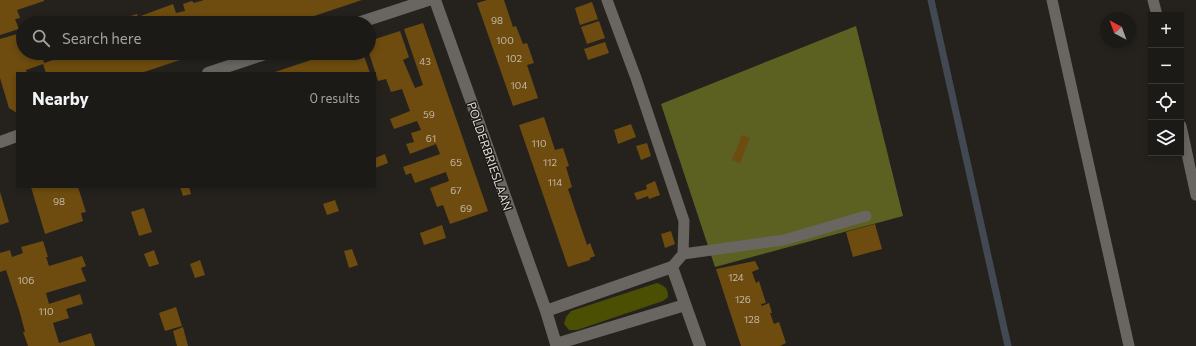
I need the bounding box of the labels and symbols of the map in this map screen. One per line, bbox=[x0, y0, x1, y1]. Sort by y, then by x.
north arrow bbox=[1100, 12, 1136, 48]
house number: 98 bbox=[491, 14, 503, 26]
house number: 100 bbox=[496, 34, 514, 46]
house number: 102 bbox=[506, 52, 523, 64]
house number: 43 bbox=[419, 55, 431, 67]
house number: 104 bbox=[511, 79, 527, 91]
street label: POLDERBRIESLAAN bbox=[465, 100, 515, 212]
house number: 59 bbox=[423, 108, 435, 120]
house number: 61 bbox=[426, 132, 436, 144]
house number: 110 bbox=[531, 137, 547, 149]
house number: 65 bbox=[450, 156, 462, 168]
house number: 112 bbox=[543, 156, 557, 168]
house number: 114 bbox=[548, 176, 562, 188]
house number: 67 bbox=[450, 184, 462, 196]
house number: 98 bbox=[53, 195, 65, 207]
house number: 69 bbox=[460, 202, 472, 214]
house number: 124 bbox=[728, 271, 744, 283]
house number: 106 bbox=[18, 274, 34, 286]
house number: 126 bbox=[735, 293, 751, 305]
house number: 110 bbox=[38, 305, 54, 317]
house number: 128 bbox=[744, 313, 760, 325]

